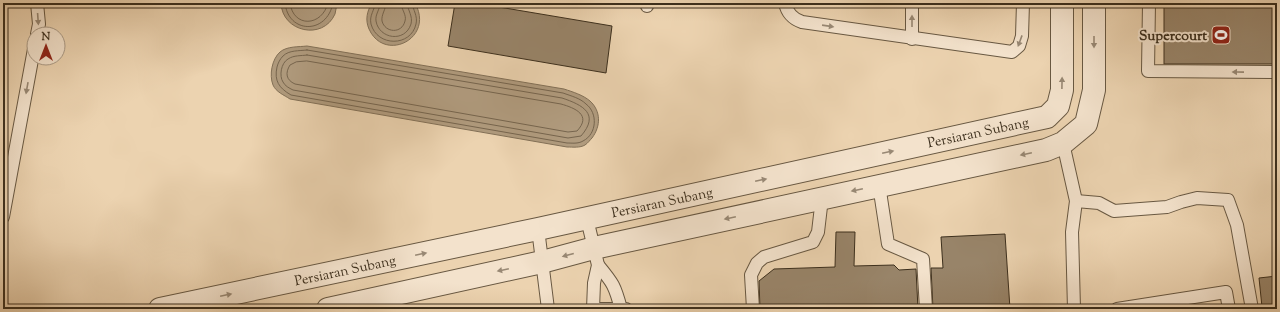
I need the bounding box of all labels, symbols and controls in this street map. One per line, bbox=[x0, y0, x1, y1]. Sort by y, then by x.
one-way arrow bbox=[34, 13, 41, 25]
one-way arrow bbox=[909, 14, 915, 27]
one-way arrow bbox=[822, 23, 834, 29]
sports icon: Supercourt bbox=[1210, 24, 1232, 46]
north arrow bbox=[26, 26, 66, 66]
place label: Supercourt bbox=[1139, 27, 1207, 47]
text: N bbox=[41, 29, 51, 45]
one-way arrow bbox=[1016, 36, 1022, 48]
one-way arrow bbox=[1091, 36, 1097, 49]
one-way arrow bbox=[1231, 69, 1244, 75]
one-way arrow bbox=[1059, 76, 1065, 89]
one-way arrow bbox=[24, 82, 30, 94]
street label: Persiaran Subang bbox=[926, 113, 1031, 154]
one-way arrow bbox=[882, 149, 894, 155]
one-way arrow bbox=[1019, 152, 1032, 158]
one-way arrow bbox=[755, 177, 767, 183]
street label: Persiaran Subang bbox=[610, 183, 715, 224]
one-way arrow bbox=[851, 188, 864, 194]
one-way arrow bbox=[724, 215, 737, 221]
one-way arrow bbox=[415, 250, 427, 256]
street label: Persiaran Subang bbox=[293, 251, 398, 292]
one-way arrow bbox=[561, 252, 573, 258]
one-way arrow bbox=[497, 268, 510, 274]
one-way arrow bbox=[219, 292, 232, 298]

